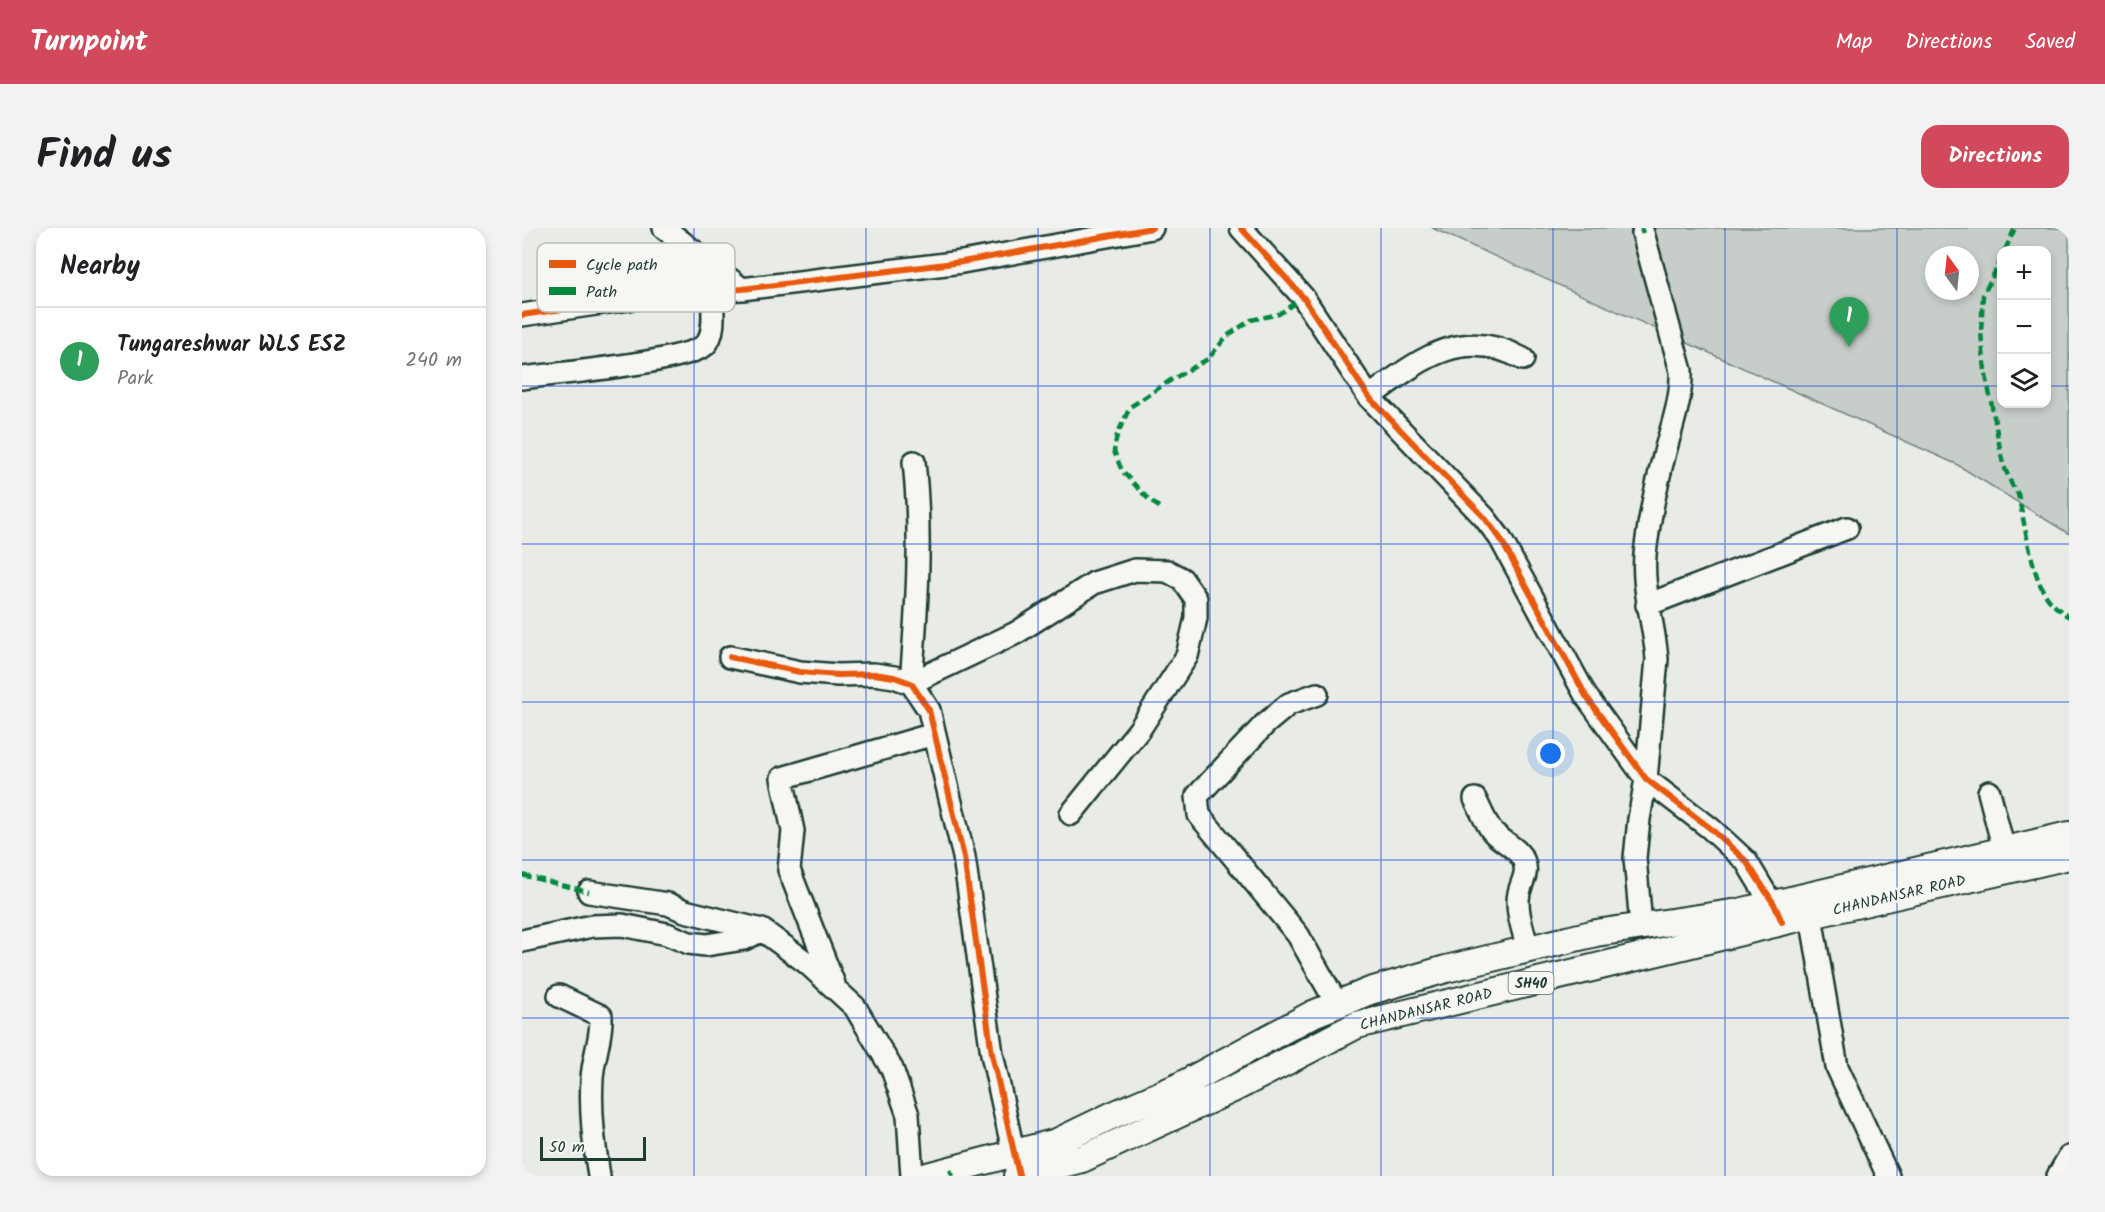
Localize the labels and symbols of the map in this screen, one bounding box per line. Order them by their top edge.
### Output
legend [537,243,735,312]
north arrow [1925,246,1979,300]
text: Cycle path [586,253,658,278]
text: Path [586,280,617,305]
pin: 1 [1830,298,1868,347]
your location [1536,739,1565,768]
street label: CHANDANSAR ROAD [1830,869,1968,923]
road number: SH40 [1508,972,1554,994]
street label: CHANDANSAR ROAD [1357,982,1495,1038]
scale bar [540,1134,646,1162]

